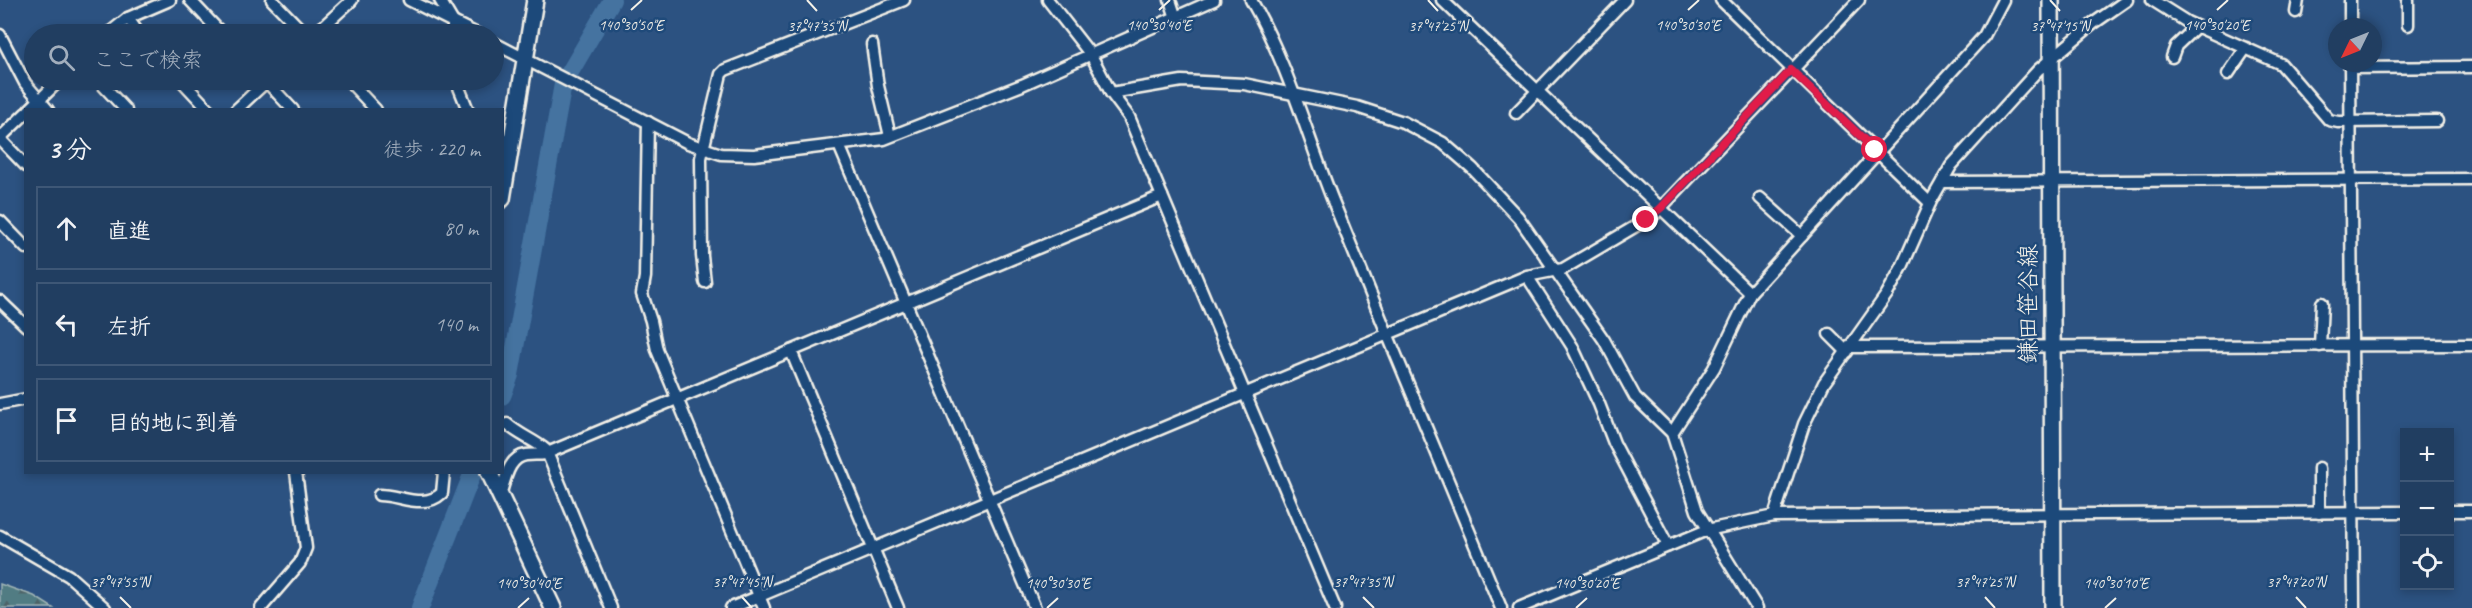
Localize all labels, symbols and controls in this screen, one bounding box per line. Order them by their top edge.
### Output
text: 140°30'50"E [599,16,665,35]
text: 140°30'40"E [1127,16,1193,35]
text: 140°30'30"E [1656,16,1722,35]
text: 140°30'20"E [2185,16,2251,35]
text: 37°47'35"N [787,17,850,36]
text: 37°47'25"N [1408,17,1471,36]
text: 37°47'15"N [2030,17,2093,36]
north arrow [2328,18,2382,72]
search box [24,24,504,90]
icon: search [45,41,78,74]
text: ここで検索 [93,46,203,74]
text: 3 分 [48,133,92,166]
route start [1861,136,1887,162]
text: 徒歩 · 220 m [384,137,480,162]
route end [1632,206,1658,232]
icon: ahead [50,212,83,245]
text: 80 m [444,216,478,241]
text: 直進 [107,217,151,245]
street label: 鎌田笹谷線 [2013,244,2043,364]
icon: left [50,308,83,341]
text: 140 m [435,312,478,337]
text: 左折 [107,313,151,341]
icon: arrive [50,404,83,437]
text: 目的地に到着 [107,409,239,437]
map controls [2400,428,2454,590]
button: + [2400,428,2454,482]
button: − [2400,482,2454,536]
button: locate [2400,536,2454,590]
text: 37°47'55"N [90,573,153,592]
text: 37°47'45"N [712,573,775,592]
text: 37°47'35"N [1333,573,1396,592]
text: 37°47'25"N [1955,573,2018,592]
text: 37°47'20"N [2266,573,2329,592]
text: 140°30'40"E [497,574,563,593]
text: 140°30'30"E [1026,574,1092,593]
text: 140°30'20"E [1555,574,1621,593]
text: 140°30'10"E [2084,574,2150,593]

